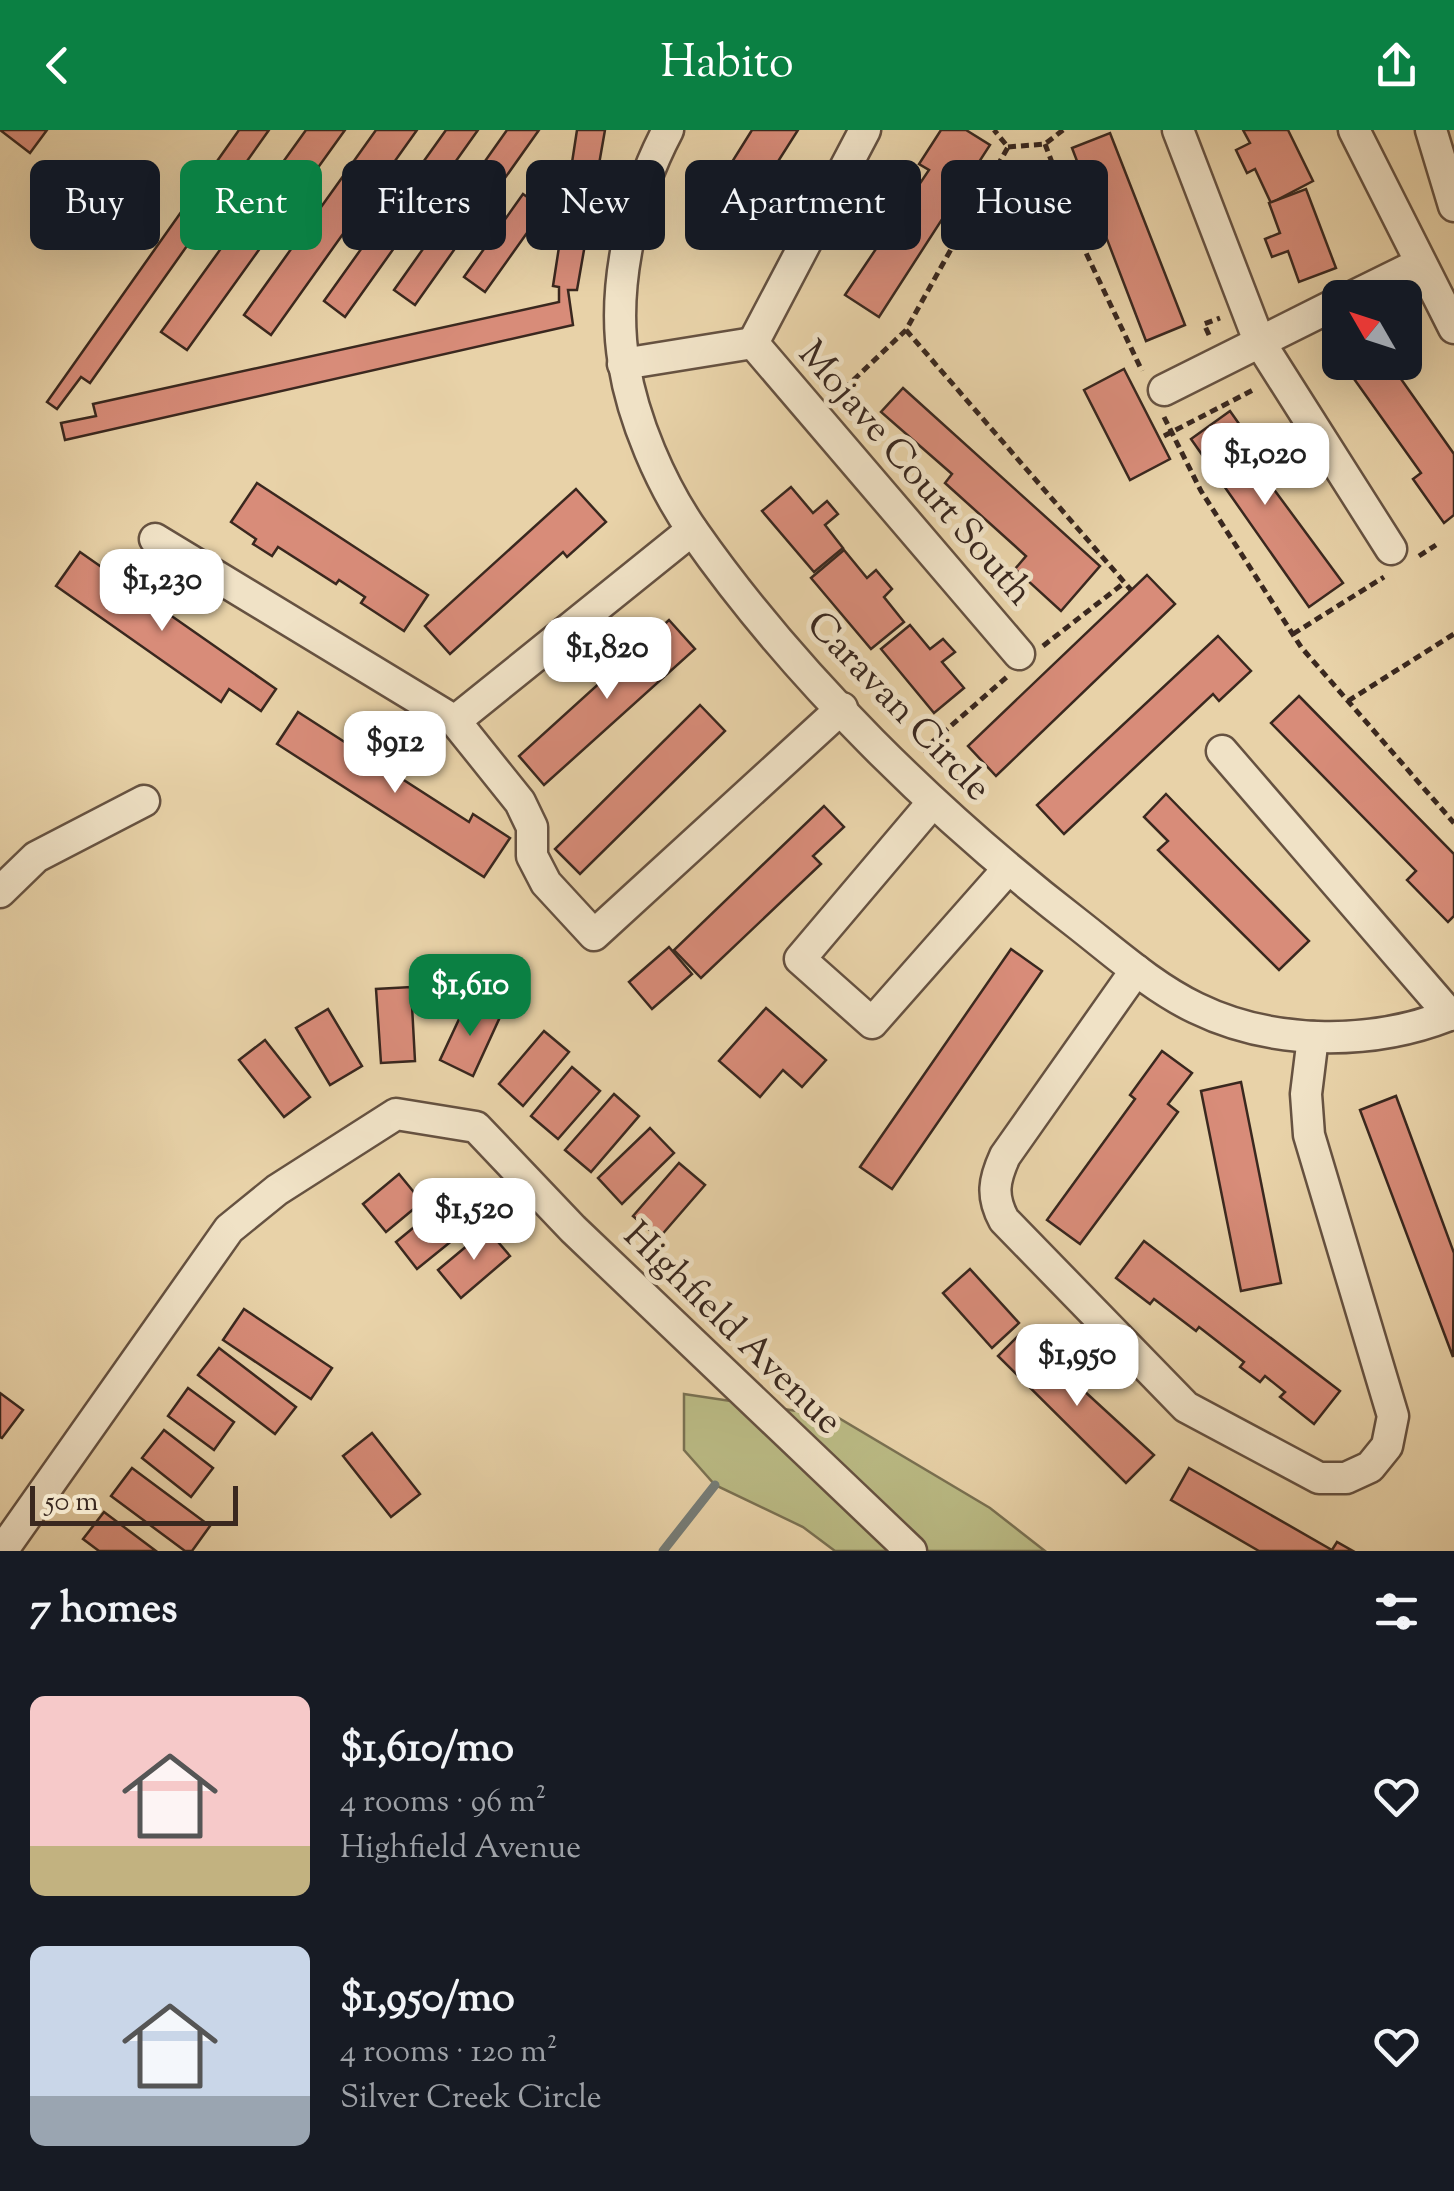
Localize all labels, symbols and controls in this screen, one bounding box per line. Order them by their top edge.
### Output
text: Habito [660,33,794,98]
icon: back [30,38,85,93]
icon: share [1369,38,1424,93]
chip: Buy [30,160,160,250]
chip: Rent [180,160,322,250]
chip: Filters [342,160,506,250]
chip: New [526,160,665,250]
chip: Apartment [685,160,921,250]
chip: House [941,160,1108,250]
north arrow [1322,280,1422,380]
map controls [1322,280,1422,380]
street label: Mojave Court South [784,330,1044,619]
pin: $1,020 [1184,423,1346,508]
text: $1,020 [1223,432,1307,478]
pin: $1,230 [81,549,243,634]
text: $1,230 [122,558,202,604]
street label: Caravan Circle [792,600,1002,815]
pin: $1,820 [526,617,688,702]
text: $1,820 [565,626,649,672]
pin: $912 [336,711,454,796]
text: $912 [366,720,424,766]
pin: $1,610 [389,954,551,1039]
text: $1,610 [431,963,509,1009]
pin: $1,520 [393,1178,555,1263]
text: $1,520 [434,1187,514,1233]
street label: Highfield Avenue [609,1211,853,1449]
pin: $1,950 [996,1324,1158,1409]
text: $1,950 [1037,1333,1117,1379]
scale bar [30,1481,238,1526]
text: 50 m [45,1483,99,1523]
text: 7 homes [30,1581,178,1641]
icon: filters [1369,1584,1424,1639]
text: $1,610/mo [340,1720,514,1780]
icon: home [110,1736,230,1856]
icon: heart [1369,1769,1424,1824]
text: 4 rooms · 96 m² [340,1780,546,1826]
text: Highfield Avenue [340,1826,581,1872]
text: $1,950/mo [340,1970,515,2030]
icon: home [110,1986,230,2106]
icon: heart [1369,2019,1424,2074]
text: 4 rooms · 120 m² [340,2030,558,2076]
text: Silver Creek Circle [340,2076,602,2122]

